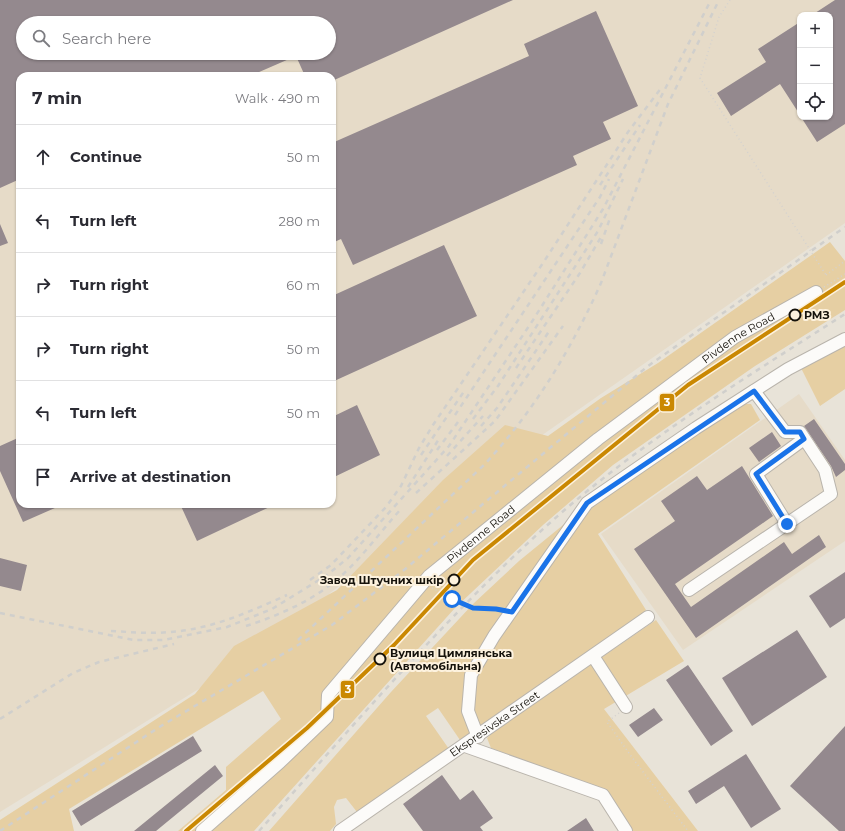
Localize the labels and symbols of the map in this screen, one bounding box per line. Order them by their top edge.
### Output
marker: РМЗ [788,308,802,322]
place label: РМЗ [804,308,830,322]
street label: Pivdenne Road [699,309,777,366]
line badge: 3 [659,393,675,412]
text: 3 [663,395,671,409]
street label: Pivdenne Road [444,502,518,566]
route end [778,515,796,533]
place label: Завод Штучних шкір [319,573,444,587]
marker: Завод Штучних шкір [447,573,461,587]
route start [443,590,461,608]
place label: Вулиця Цимлянська (Автомобільна) [390,646,512,673]
marker: Вулиця Цимлянська (Автомобільна) [373,652,387,666]
line badge: 3 [340,680,355,699]
text: 3 [344,682,352,696]
street label: Ekspresivska Street [447,687,542,760]

